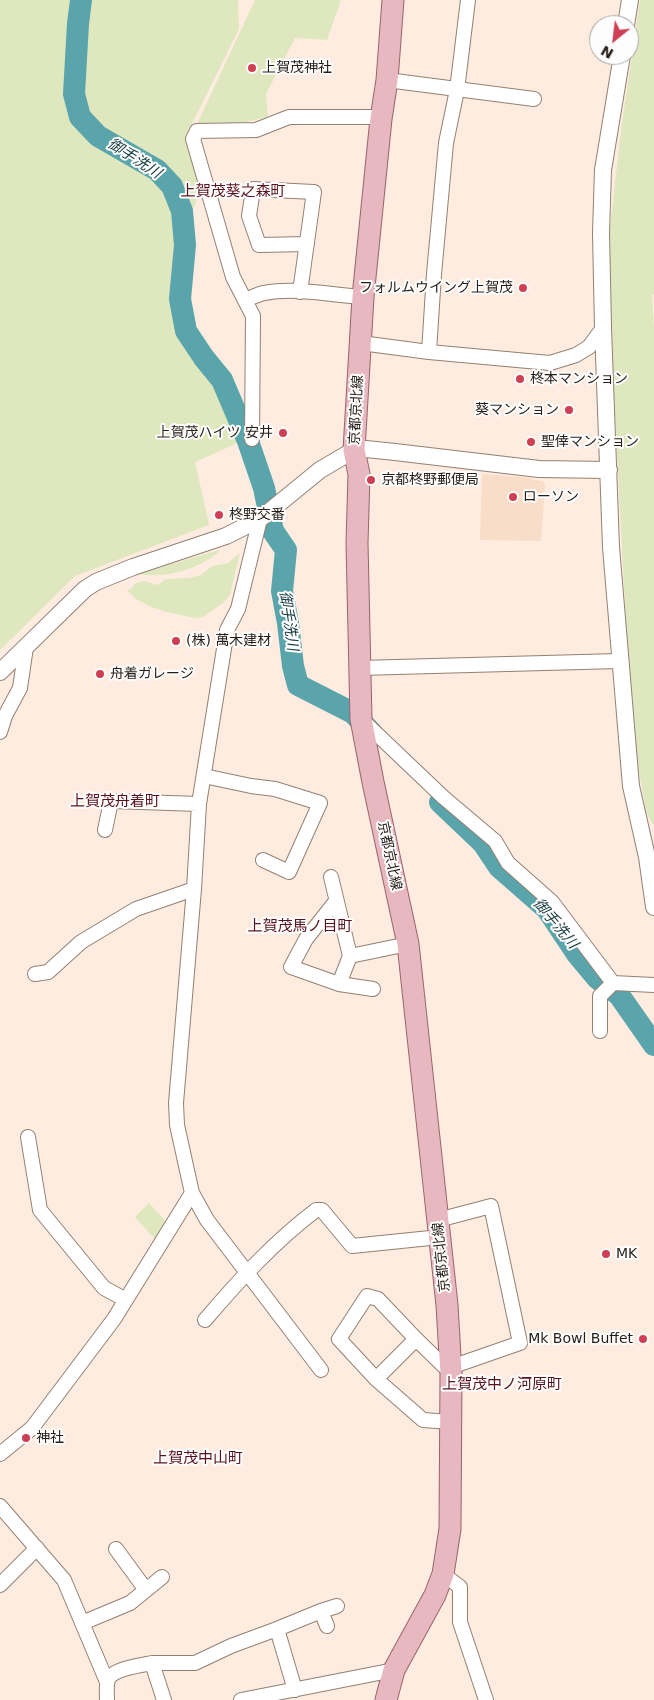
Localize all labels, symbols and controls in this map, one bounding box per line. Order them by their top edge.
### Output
north arrow [589,15,639,65]
text: N [598,42,616,62]
place label: 上賀茂神社 [262,60,332,76]
marker: 上賀茂神社 [246,62,258,74]
water label: 御手洗川 [104,135,164,183]
district label: 上賀茂葵之森町 [181,183,285,201]
place label: フォルムウイング上賀茂 [359,280,513,296]
marker: フォルムウイング上賀茂 [517,282,529,294]
place label: 柊本マンション [530,371,628,387]
marker: 柊本マンション [514,373,526,385]
street label: 京都京北線 [347,375,367,445]
place label: 葵マンション [475,402,559,418]
marker: 葵マンション [563,404,575,416]
place label: 上賀茂ハイツ 安井 [157,425,273,441]
marker: 上賀茂ハイツ 安井 [277,427,289,439]
place label: 聖倖マンション [541,434,639,450]
marker: 聖倖マンション [525,436,537,448]
place label: 京都柊野郵便局 [381,472,479,488]
marker: 京都柊野郵便局 [365,474,377,486]
place label: ローソン [523,489,579,505]
marker: ローソン [507,491,519,503]
place label: 柊野交番 [229,507,285,523]
marker: 柊野交番 [213,509,225,521]
water label: 御手洗川 [275,590,301,652]
place label: (株) 萬木建材 [186,633,271,649]
marker: (株) 萬木建材 [170,635,182,647]
place label: 舟着ガレージ [110,666,194,682]
marker: 舟着ガレージ [94,668,106,680]
district label: 上賀茂舟着町 [70,793,160,811]
street label: 京都京北線 [374,820,404,892]
water label: 御手洗川 [529,895,581,953]
district label: 上賀茂馬ノ目町 [248,918,352,936]
street label: 京都京北線 [430,1221,454,1293]
place label: MK [616,1246,637,1262]
marker: MK [600,1248,612,1260]
place label: Mk Bowl Buffet [528,1331,633,1347]
marker: Mk Bowl Buffet [637,1333,649,1345]
district label: 上賀茂中ノ河原町 [442,1376,562,1394]
place label: 神社 [36,1430,64,1446]
marker: 神社 [20,1432,32,1444]
district label: 上賀茂中山町 [153,1450,243,1468]

